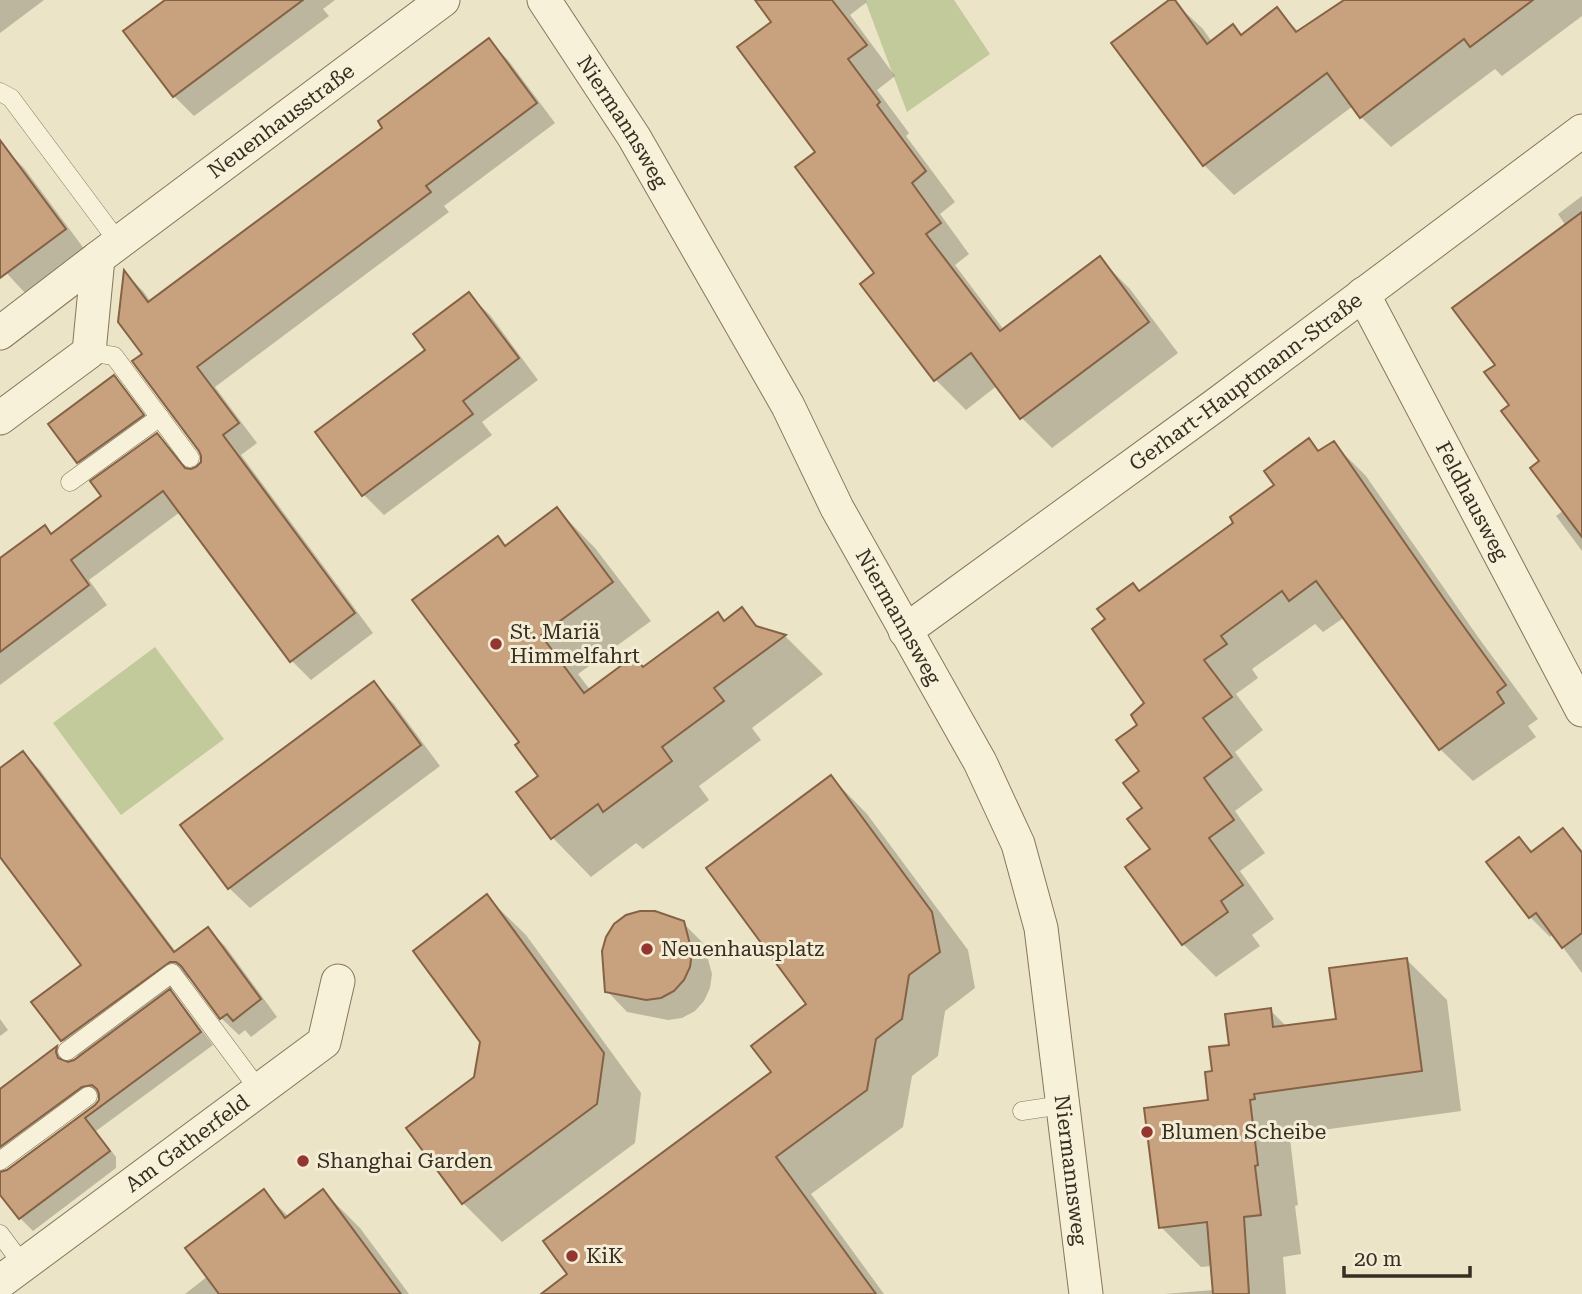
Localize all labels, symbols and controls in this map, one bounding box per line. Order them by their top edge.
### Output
street label: Niermannsweg [572,51,673,192]
street label: Neuenhausstraße [203,59,359,183]
street label: Gerhart-Hauptmann-Straße [1125,288,1367,476]
street label: Feldhausweg [1431,437,1513,565]
street label: Niermannsweg [851,545,946,689]
place label: St. Mariä Himmelfahrt [510,620,640,668]
marker: St. Mariä Himmelfahrt [488,636,504,652]
place label: Neuenhausplatz [661,937,824,961]
marker: Neuenhausplatz [639,941,655,957]
street label: Am Gatherfeld [121,1089,254,1197]
street label: Niermannsweg [1050,1094,1092,1247]
place label: Blumen Scheibe [1161,1120,1326,1144]
marker: Blumen Scheibe [1139,1124,1155,1140]
place label: Shanghai Garden [317,1149,493,1173]
marker: Shanghai Garden [295,1153,311,1169]
scale bar [1344,1234,1470,1278]
place label: KiK [586,1244,623,1268]
text: 20 m [1354,1247,1402,1271]
marker: KiK [564,1248,580,1264]

